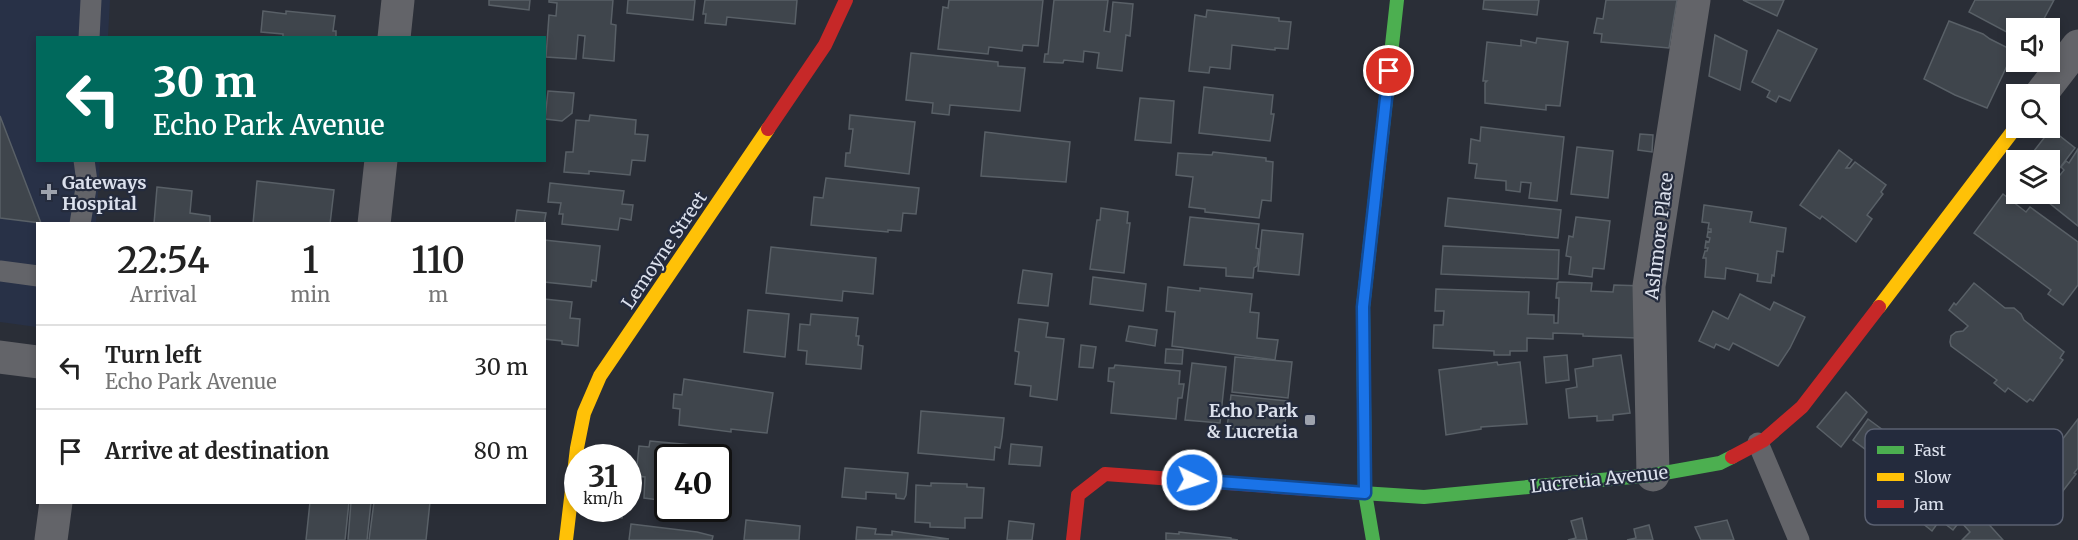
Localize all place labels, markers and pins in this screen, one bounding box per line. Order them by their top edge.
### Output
pin [1363,45,1414,96]
place label: Gateways Hospital [62,171,147,215]
marker: Gateways Hospital [40,183,58,201]
place label: Echo Park & Lucretia [1207,399,1298,443]
marker: Echo Park & Lucretia [1303,413,1317,427]

